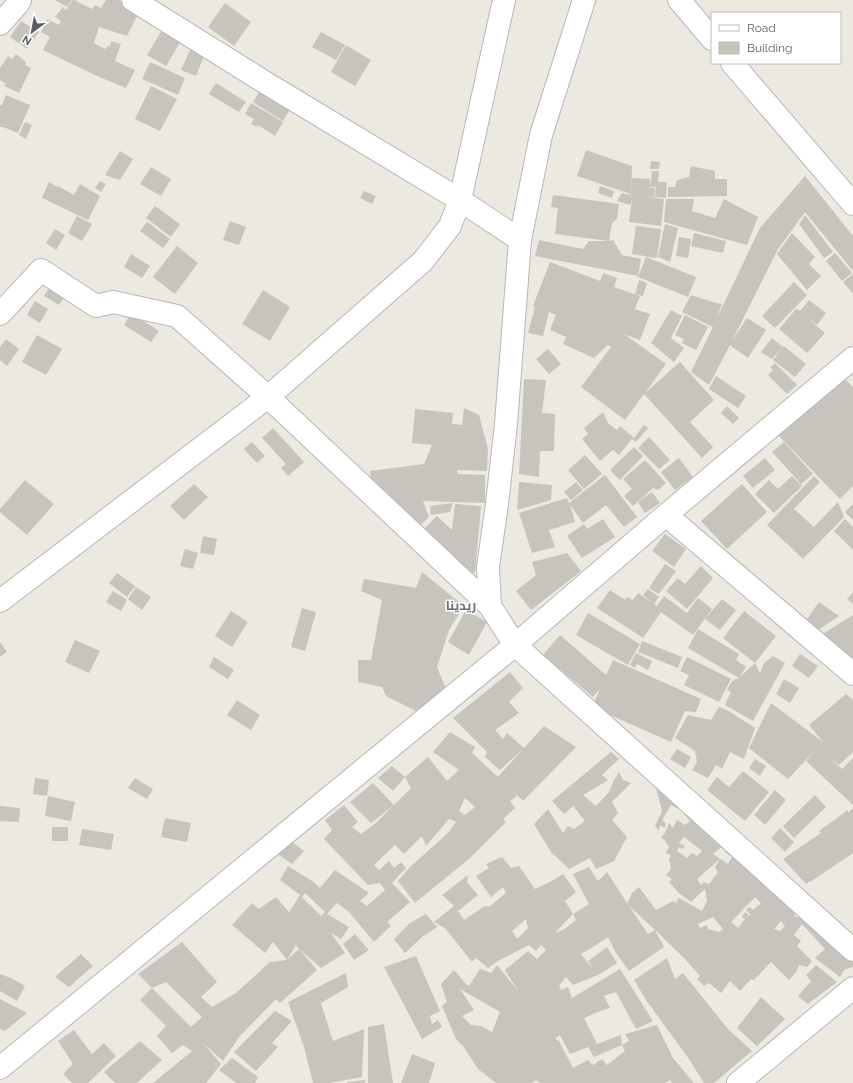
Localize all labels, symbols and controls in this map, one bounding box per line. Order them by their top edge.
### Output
north arrow [12,12,52,52]
legend [711,12,841,64]
text: Road [747,21,776,35]
text: N [20,32,34,48]
text: Building [747,41,793,55]
district label: ريدينا [446,598,476,613]

